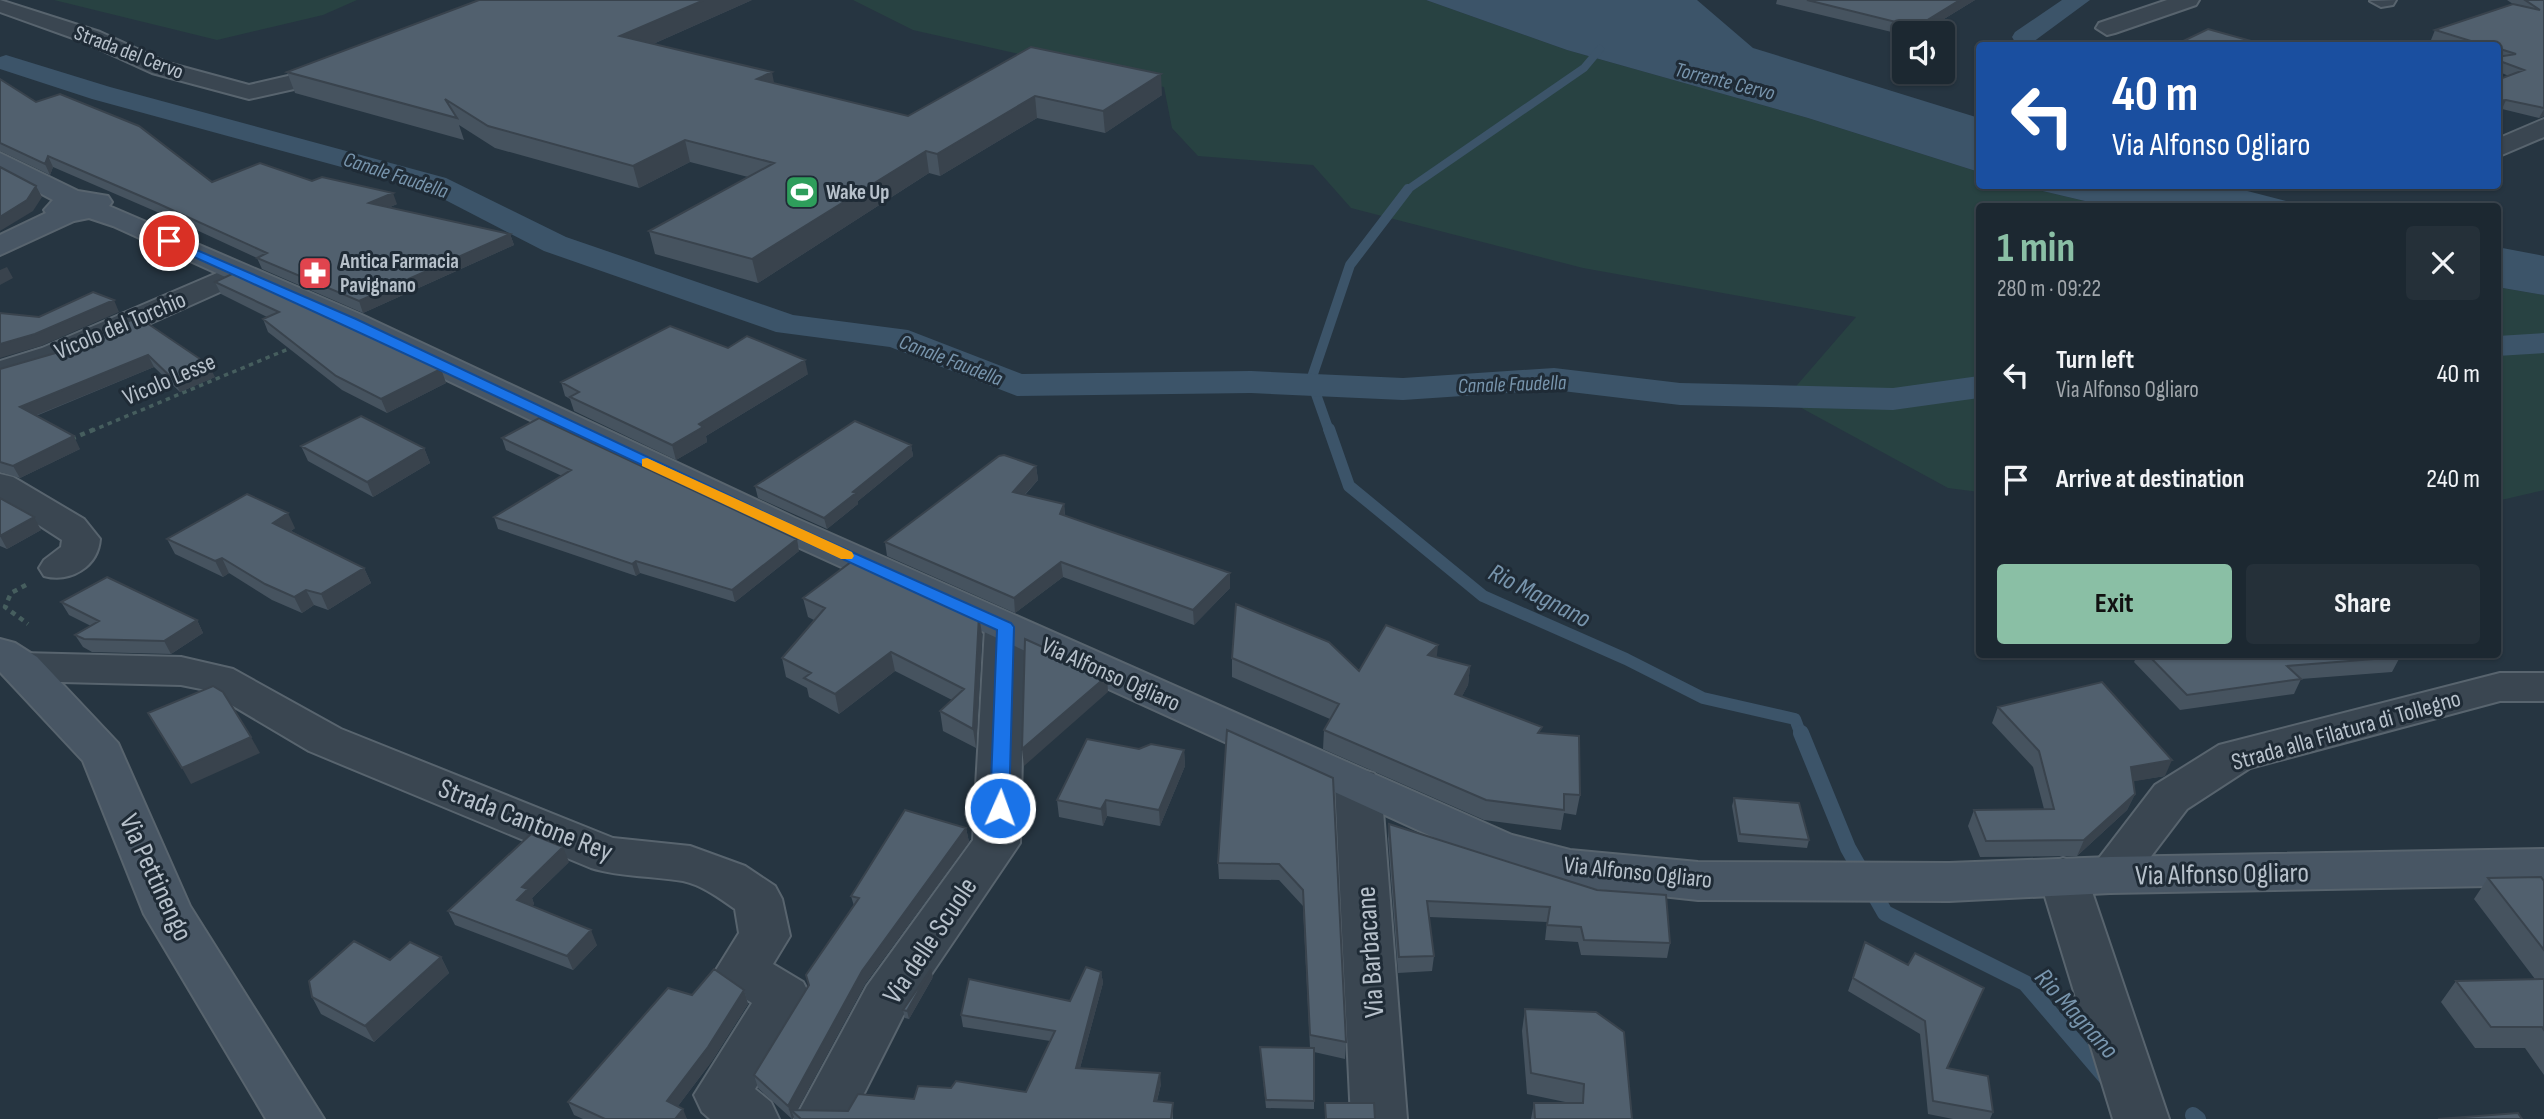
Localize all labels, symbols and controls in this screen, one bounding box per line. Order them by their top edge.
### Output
street label: Strada del Cervo [71,20,187,85]
map controls [1892,21,1955,84]
button: sound [1892,21,1955,84]
water label: Torrente Cervo [1672,57,1778,106]
text: 40 m [2112,66,2198,125]
icon: left [1997,70,2088,161]
text: Via Alfonso Ogliaro [2112,126,2311,165]
water label: Canale Faudella [340,147,452,204]
sports icon: Wake Up [783,173,821,211]
place label: Wake Up [826,180,889,205]
pin [139,211,199,271]
icon: arrive [150,222,188,260]
text: 1 min [1997,223,2075,274]
button: close [2406,226,2480,300]
place label: Antica Farmacia Pavignano [339,249,459,298]
pharmacy icon: Antica Farmacia Pavignano [296,254,334,292]
text: 280 m · 09:22 [1997,275,2101,303]
street label: Vicolo del Torchio [50,285,190,366]
water label: Canale Faudella [896,329,1006,392]
text: Turn left [2056,345,2134,376]
street label: Vicolo Lesse [118,347,220,412]
icon: left [1997,356,2035,394]
text: 40 m [2437,359,2480,390]
water label: Canale Faudella [1457,370,1567,399]
text: Via Alfonso Ogliaro [2056,376,2199,404]
icon: arrive [1997,461,2035,499]
text: Arrive at destination [2056,464,2244,495]
text: 240 m [2426,464,2480,495]
water label: Rio Magnano [1483,557,1596,635]
button: Exit [1997,564,2232,644]
button: Share [2246,564,2480,644]
street label: Via Alfonso Ogliaro [1037,631,1185,718]
street label: Strada alla Filatura di Tollegno [2228,684,2464,777]
position arrow [963,771,1037,845]
street label: Strada Cantone Rey [434,772,617,869]
street label: Via Pettinengo [112,809,199,946]
street label: Via Alfonso Ogliaro [1562,850,1714,895]
street label: Via Alfonso Ogliaro [2135,856,2309,893]
street label: Via delle Scuole [876,871,984,1010]
street label: Via Barbacane [1349,885,1392,1019]
water label: Rio Magnano [2027,963,2125,1066]

